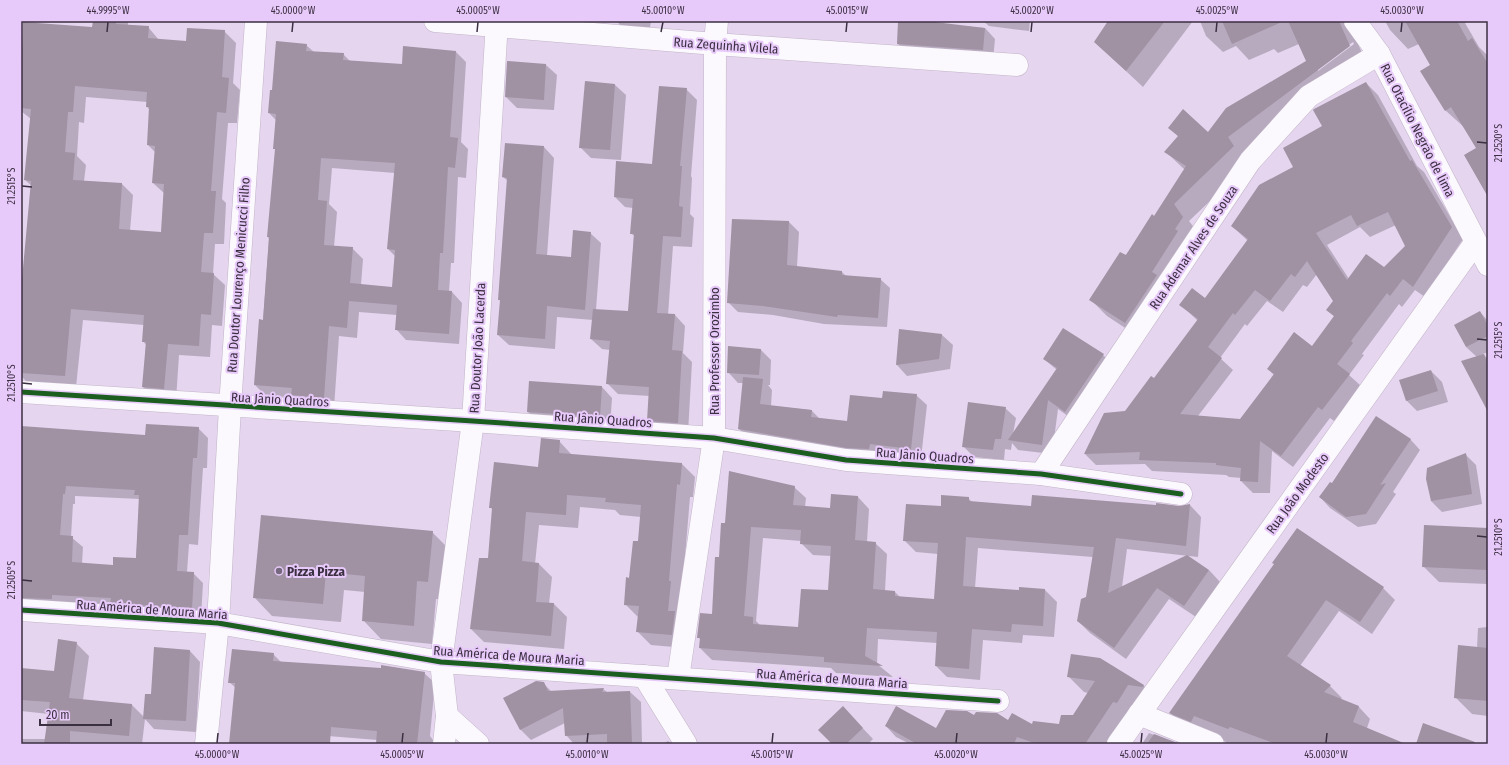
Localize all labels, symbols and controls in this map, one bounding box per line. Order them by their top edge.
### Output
text: 44.9995°W [87,5,130,17]
text: 45.0000°W [271,5,316,17]
text: 45.0005°W [456,5,500,17]
text: 45.0010°W [642,5,685,17]
text: 45.0015°W [826,5,869,17]
text: 45.0020°W [1010,5,1054,17]
text: 45.0025°W [1196,5,1239,17]
text: 45.0030°W [1380,5,1424,17]
street label: Rua Zequinha Vilela [673,34,779,57]
street label: Rua Otacílio Negrão de lima [1377,61,1458,200]
text: 21.2520°S [1493,124,1505,162]
text: 21.2515°S [6,168,18,204]
street label: Rua Doutor Lourenço Menicucci Filho [224,177,253,373]
street label: Rua Ademar Alves de Souza [1146,182,1241,312]
street label: Rua Doutor João Lacerda [467,282,488,414]
street label: Rua Professor Orozimbo [707,287,722,415]
text: 21.2515°S [1493,322,1505,358]
text: 21.2510°S [6,364,18,402]
street label: Rua Jânio Quadros [231,389,330,410]
street label: Rua Jânio Quadros [553,409,653,430]
street label: Rua Jânio Quadros [875,445,975,466]
street label: Rua João Modesto [1263,450,1332,536]
text: 21.2510°S [1493,518,1505,556]
text: 21.2505°S [6,561,18,599]
place label: Pizza Pizza [287,564,346,579]
marker: Pizza Pizza [274,566,284,576]
street label: Rua América de Moura Maria [76,597,228,622]
street label: Rua América de Moura Maria [433,643,585,668]
street label: Rua América de Moura Maria [756,666,908,691]
scale bar [40,701,111,727]
text: 20 m [46,708,70,722]
text: 45.0000°W [195,749,240,761]
text: 45.0005°W [380,749,424,761]
text: 45.0010°W [566,749,609,761]
text: 45.0015°W [751,749,794,761]
text: 45.0020°W [934,749,978,761]
text: 45.0025°W [1120,749,1163,761]
text: 45.0030°W [1304,749,1348,761]

